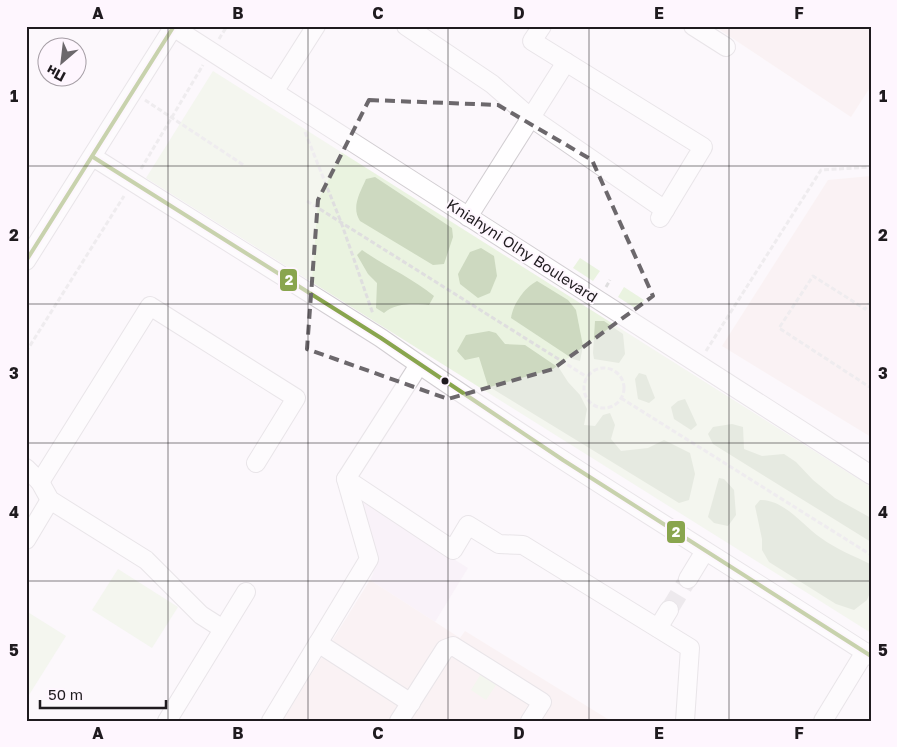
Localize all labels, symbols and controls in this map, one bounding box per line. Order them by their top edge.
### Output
text: A [92,3,104,23]
text: B [232,3,244,23]
text: C [372,3,384,23]
text: D [513,3,525,23]
text: E [654,3,664,23]
text: F [794,3,804,23]
north arrow [38,38,88,88]
text: Пн [43,62,68,86]
text: 1 [10,86,18,106]
text: 1 [879,86,887,106]
street label: Kniahyni Olhy Boulevard [444,195,601,306]
text: 2 [9,225,19,245]
text: 2 [878,225,888,245]
line badge: 2 [279,268,298,292]
text: 2 [285,271,294,288]
text: 3 [9,363,19,383]
text: 3 [878,363,888,383]
unlabelled marker [440,376,450,386]
text: 4 [9,502,19,522]
text: 4 [878,502,888,522]
line badge: 2 [666,520,686,544]
text: 2 [672,523,681,540]
text: 5 [9,640,19,660]
text: 5 [878,640,888,660]
scale bar [40,677,166,709]
text: 50 m [48,685,83,703]
text: A [92,723,104,743]
text: B [232,723,244,743]
text: C [372,723,384,743]
text: D [513,723,525,743]
text: E [654,723,664,743]
text: F [794,723,804,743]

